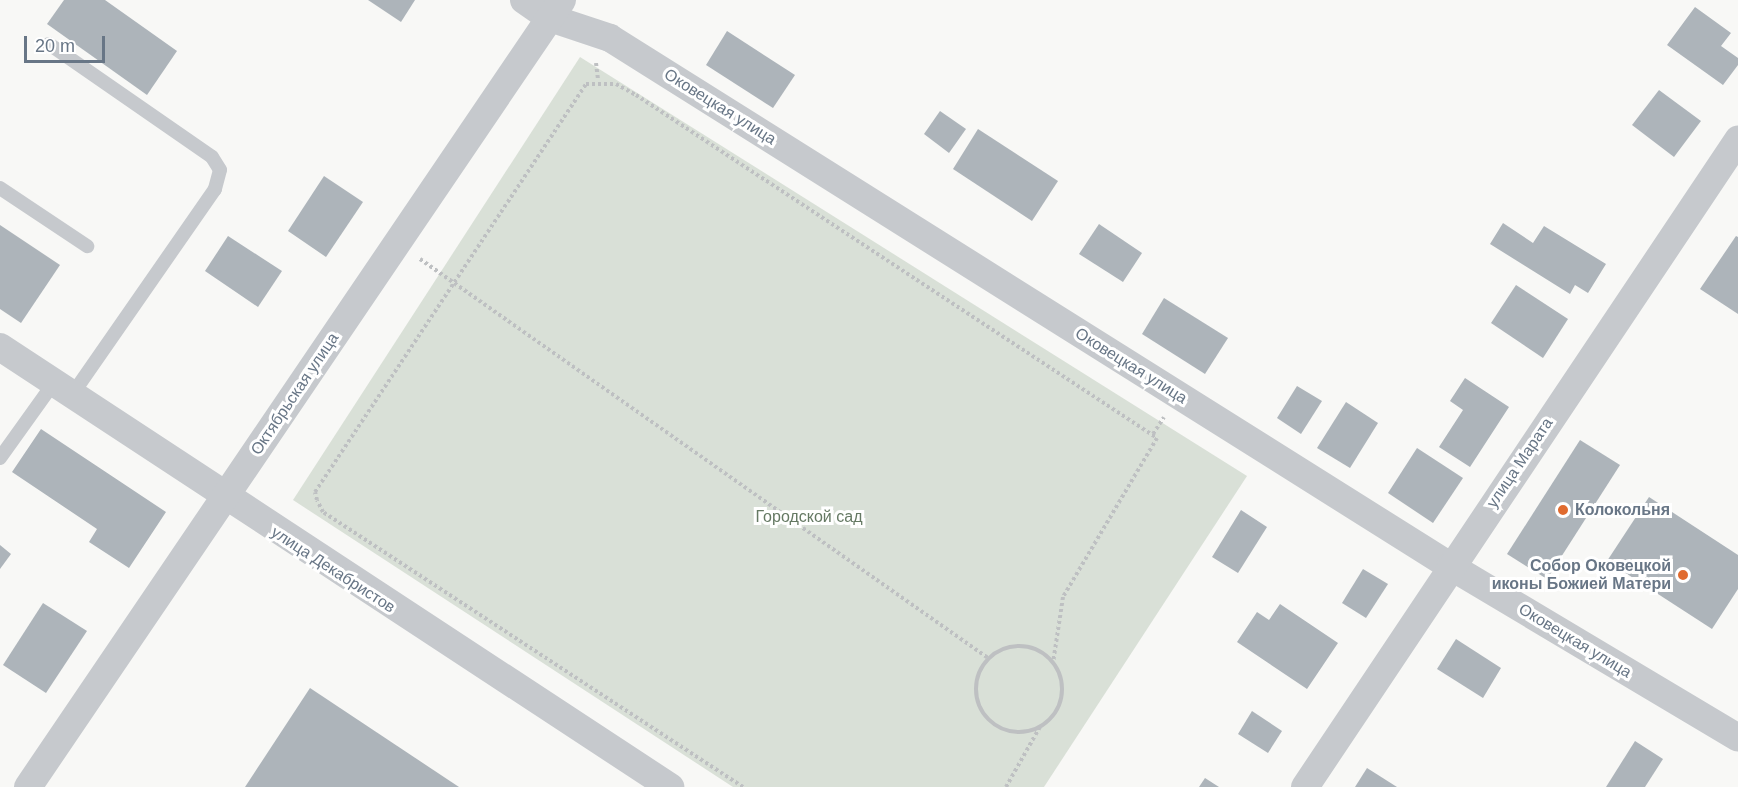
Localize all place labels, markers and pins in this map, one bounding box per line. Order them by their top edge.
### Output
place label: Колокольня [1575,500,1670,520]
marker: Колокольня [1556,503,1570,517]
place label: Собор Оковецкой иконы Божией Матери [1492,556,1671,594]
marker: Собор Оковецкой иконы Божией Матери [1676,568,1690,582]

